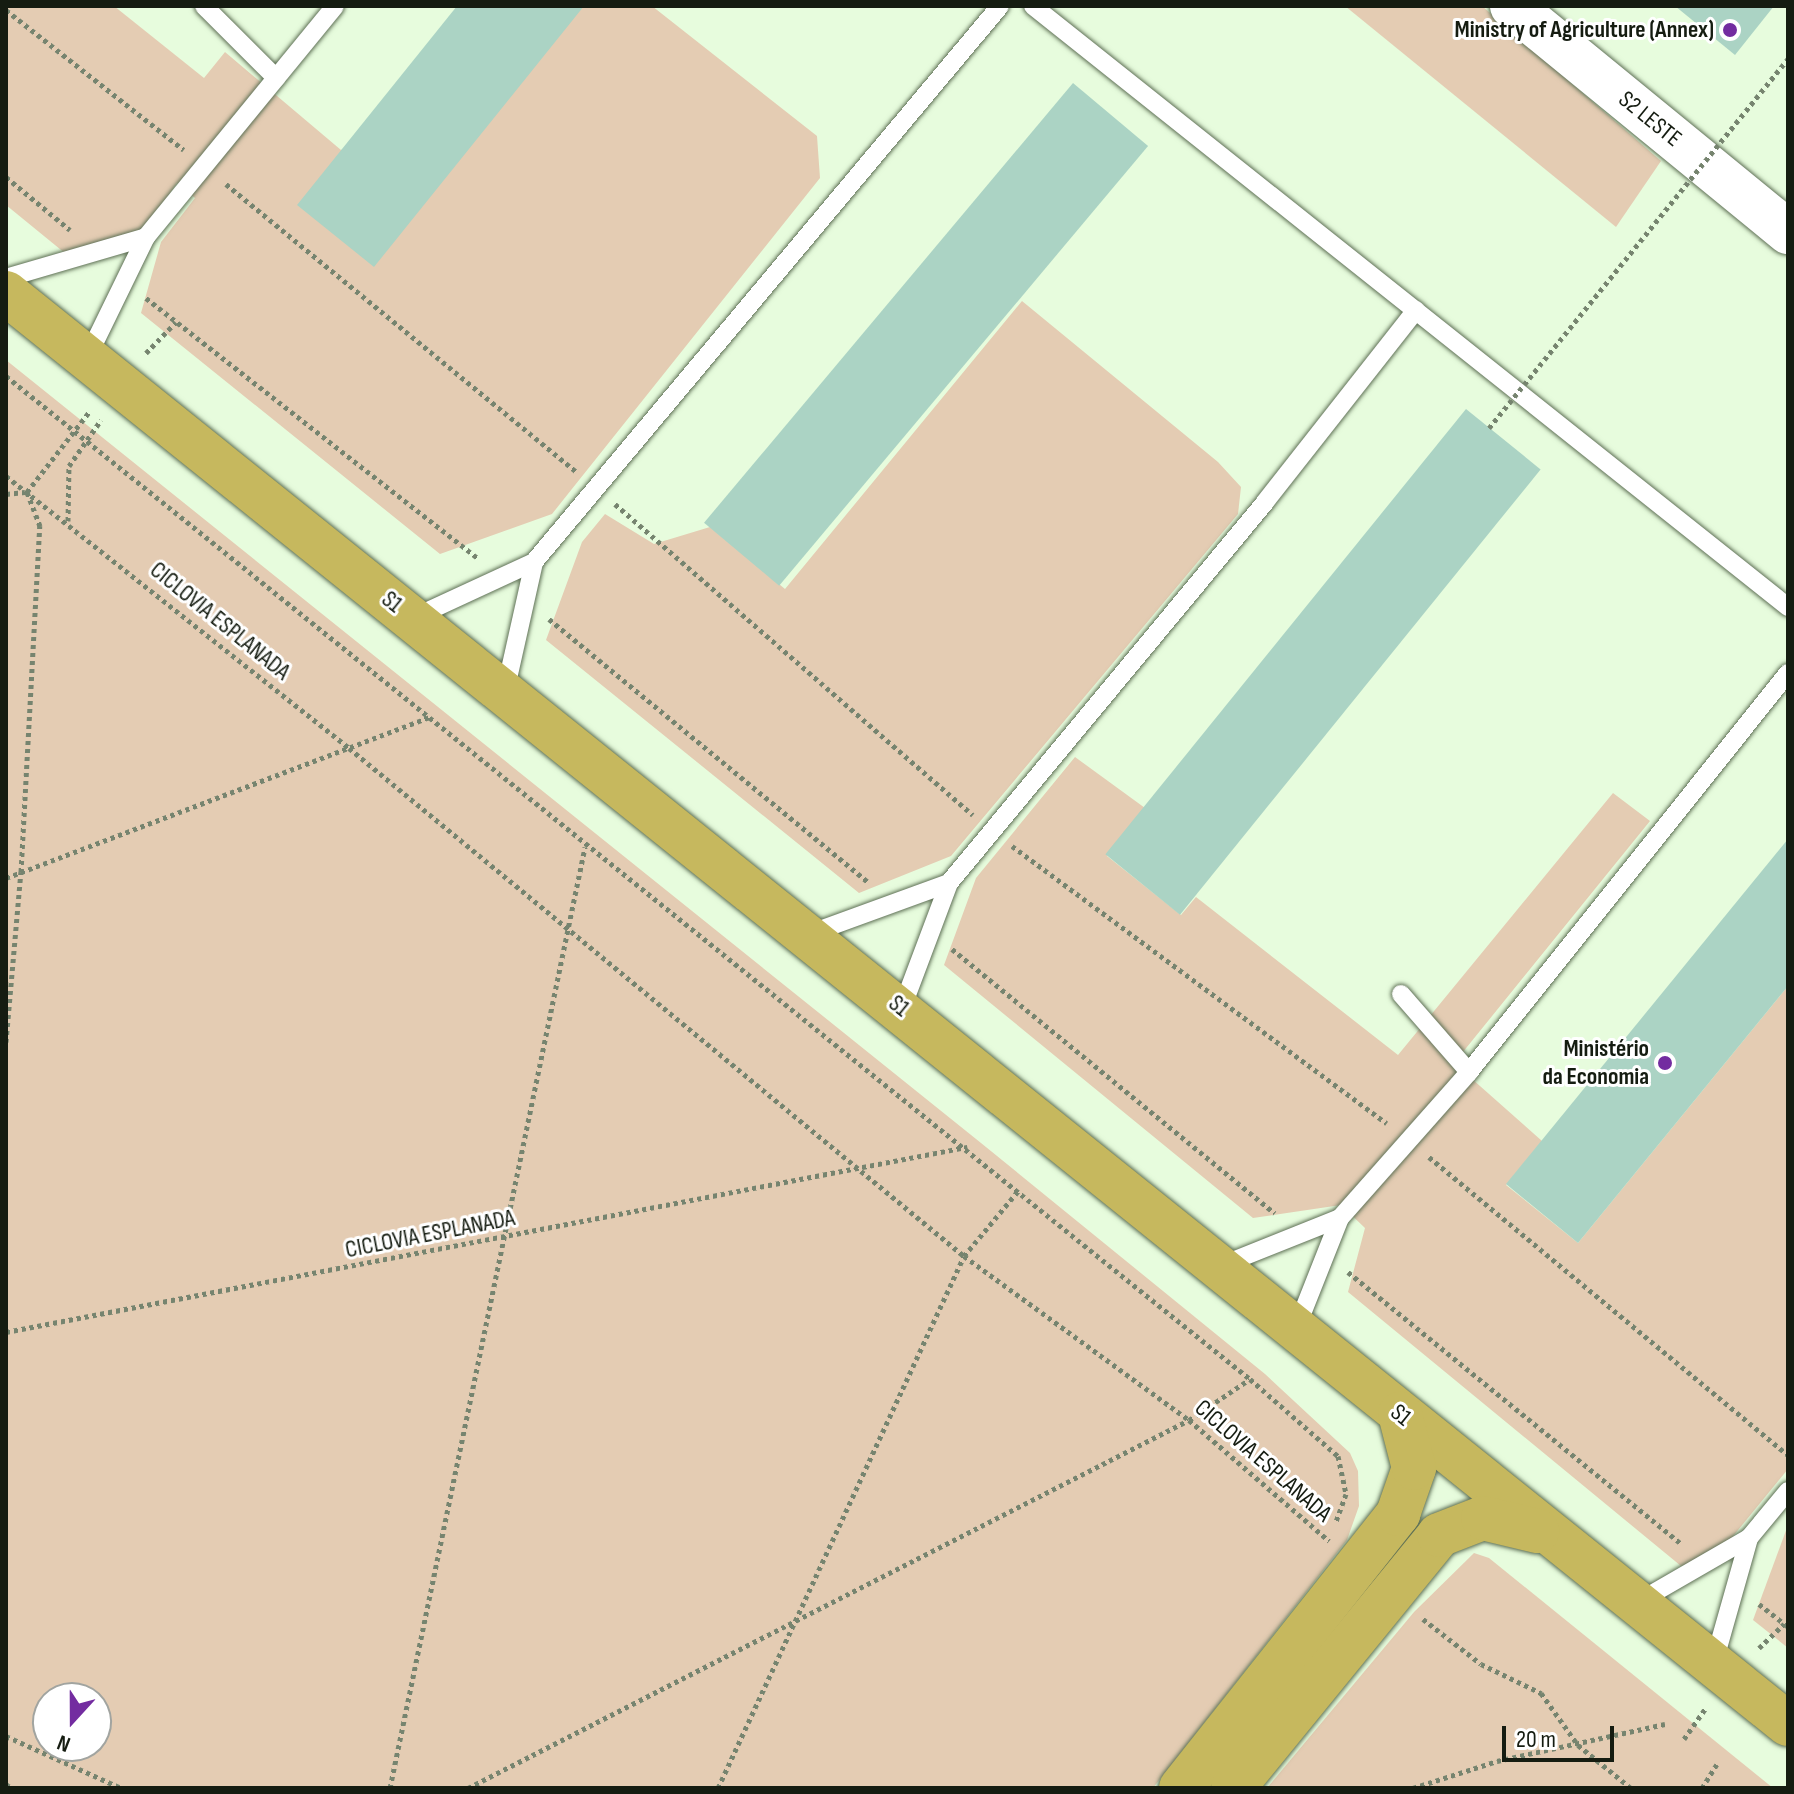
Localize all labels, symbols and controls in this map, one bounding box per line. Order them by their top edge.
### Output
place label: Ministry of Agriculture (Annex) [1455,16,1714,44]
marker: Ministry of Agriculture (Annex) [1721,21,1739,39]
street label: S2 LESTE [1613,85,1687,153]
street label: CICLOVIA ESPLANADA [144,556,296,686]
street label: S1 [376,585,408,619]
street label: S1 [883,989,915,1023]
place label: Ministério da Economia [1542,1035,1649,1091]
marker: Ministério da Economia [1656,1054,1674,1072]
street label: CICLOVIA ESPLANADA [343,1203,517,1265]
street label: CICLOVIA ESPLANADA [1189,1394,1337,1528]
street label: S1 [1385,1398,1417,1432]
north arrow [32,1682,112,1762]
scale bar [1506,1710,1618,1760]
text: 20 m [1516,1725,1556,1754]
text: N [54,1728,74,1758]

